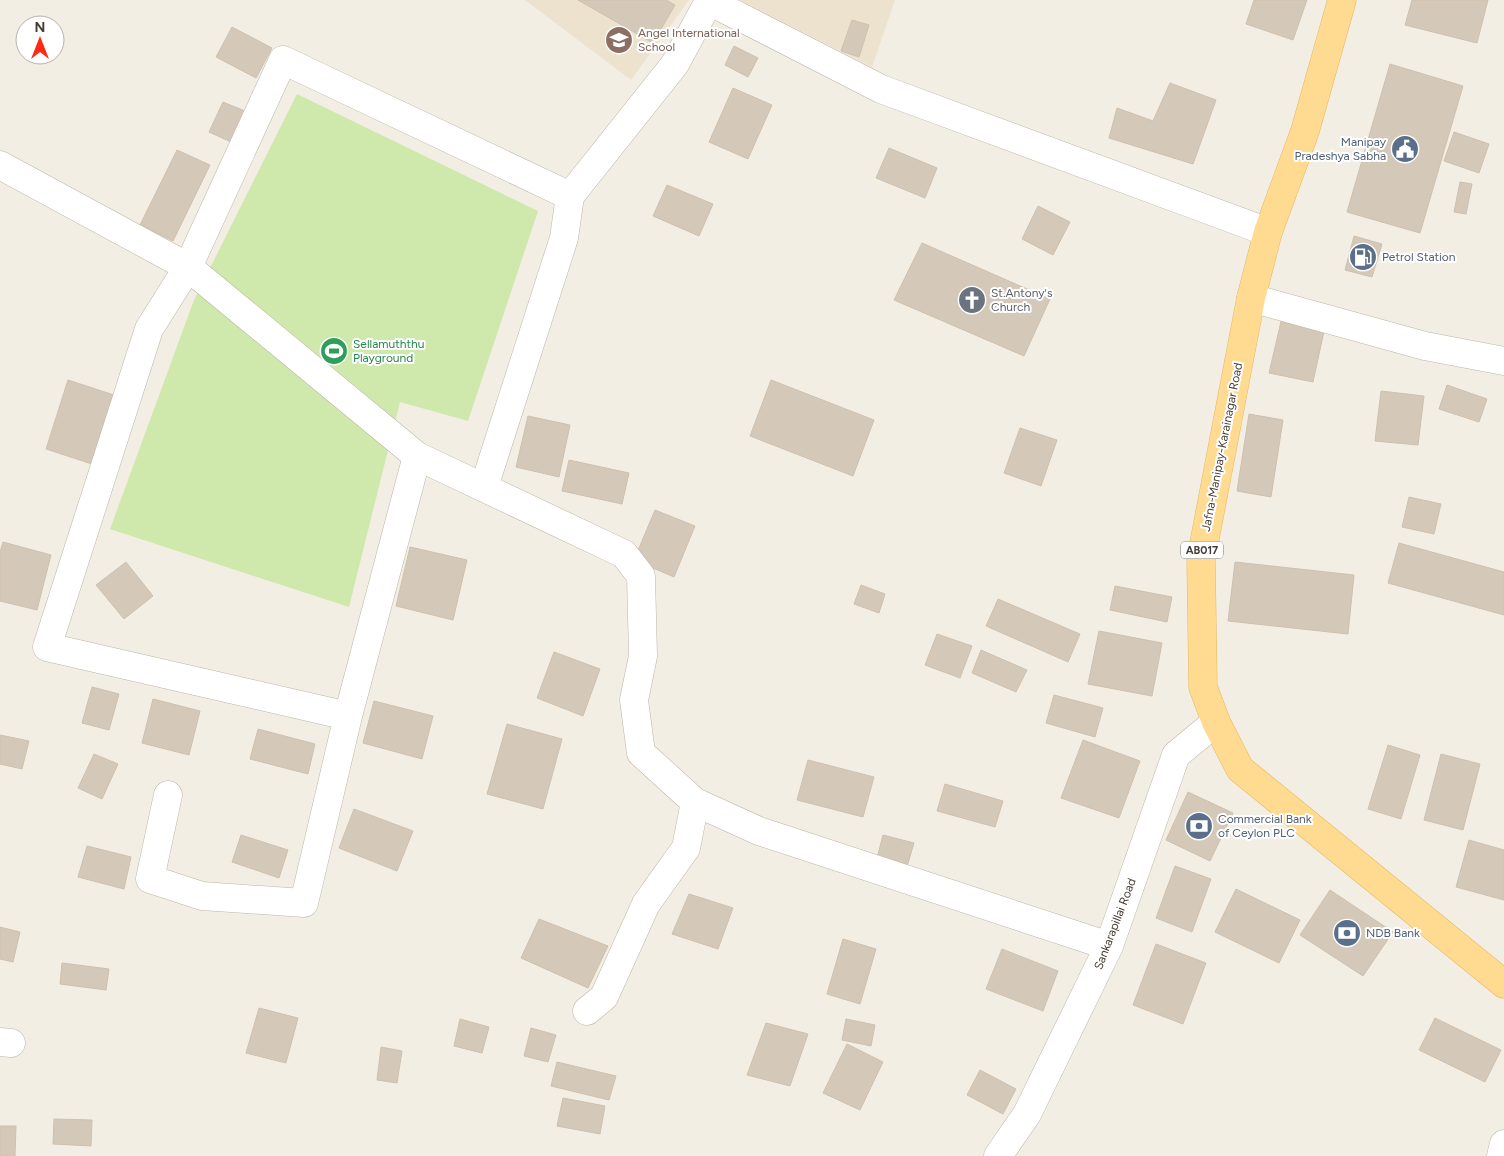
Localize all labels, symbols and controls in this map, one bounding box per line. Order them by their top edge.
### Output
north arrow [15,15,65,65]
text: N [35,19,45,36]
school or university icon: Angel International School [604,25,634,55]
place label: Angel International School [638,26,740,54]
public building icon: Manipay Pradeshya Sabha [1390,134,1420,164]
place label: Manipay Pradeshya Sabha [1295,135,1387,163]
fuel station icon: Petrol Station [1348,242,1378,272]
place label: Petrol Station [1382,250,1456,264]
church icon: St.Antony's Church [957,285,987,315]
place label: St.Antony's Church [991,286,1053,314]
sports icon: Sellamuththu Playground [319,336,349,366]
place label: Sellamuththu Playground [353,337,424,365]
street label: Jafna-Manipay-Karainagar Road [1199,361,1245,533]
road number: AB017 [1181,542,1223,558]
bank icon: Commercial Bank of Ceylon PLC [1184,811,1214,841]
place label: Commercial Bank of Ceylon PLC [1218,812,1312,840]
street label: Sankarapillai Road [1091,876,1139,972]
bank icon: NDB Bank [1332,918,1362,948]
place label: NDB Bank [1366,926,1420,940]

